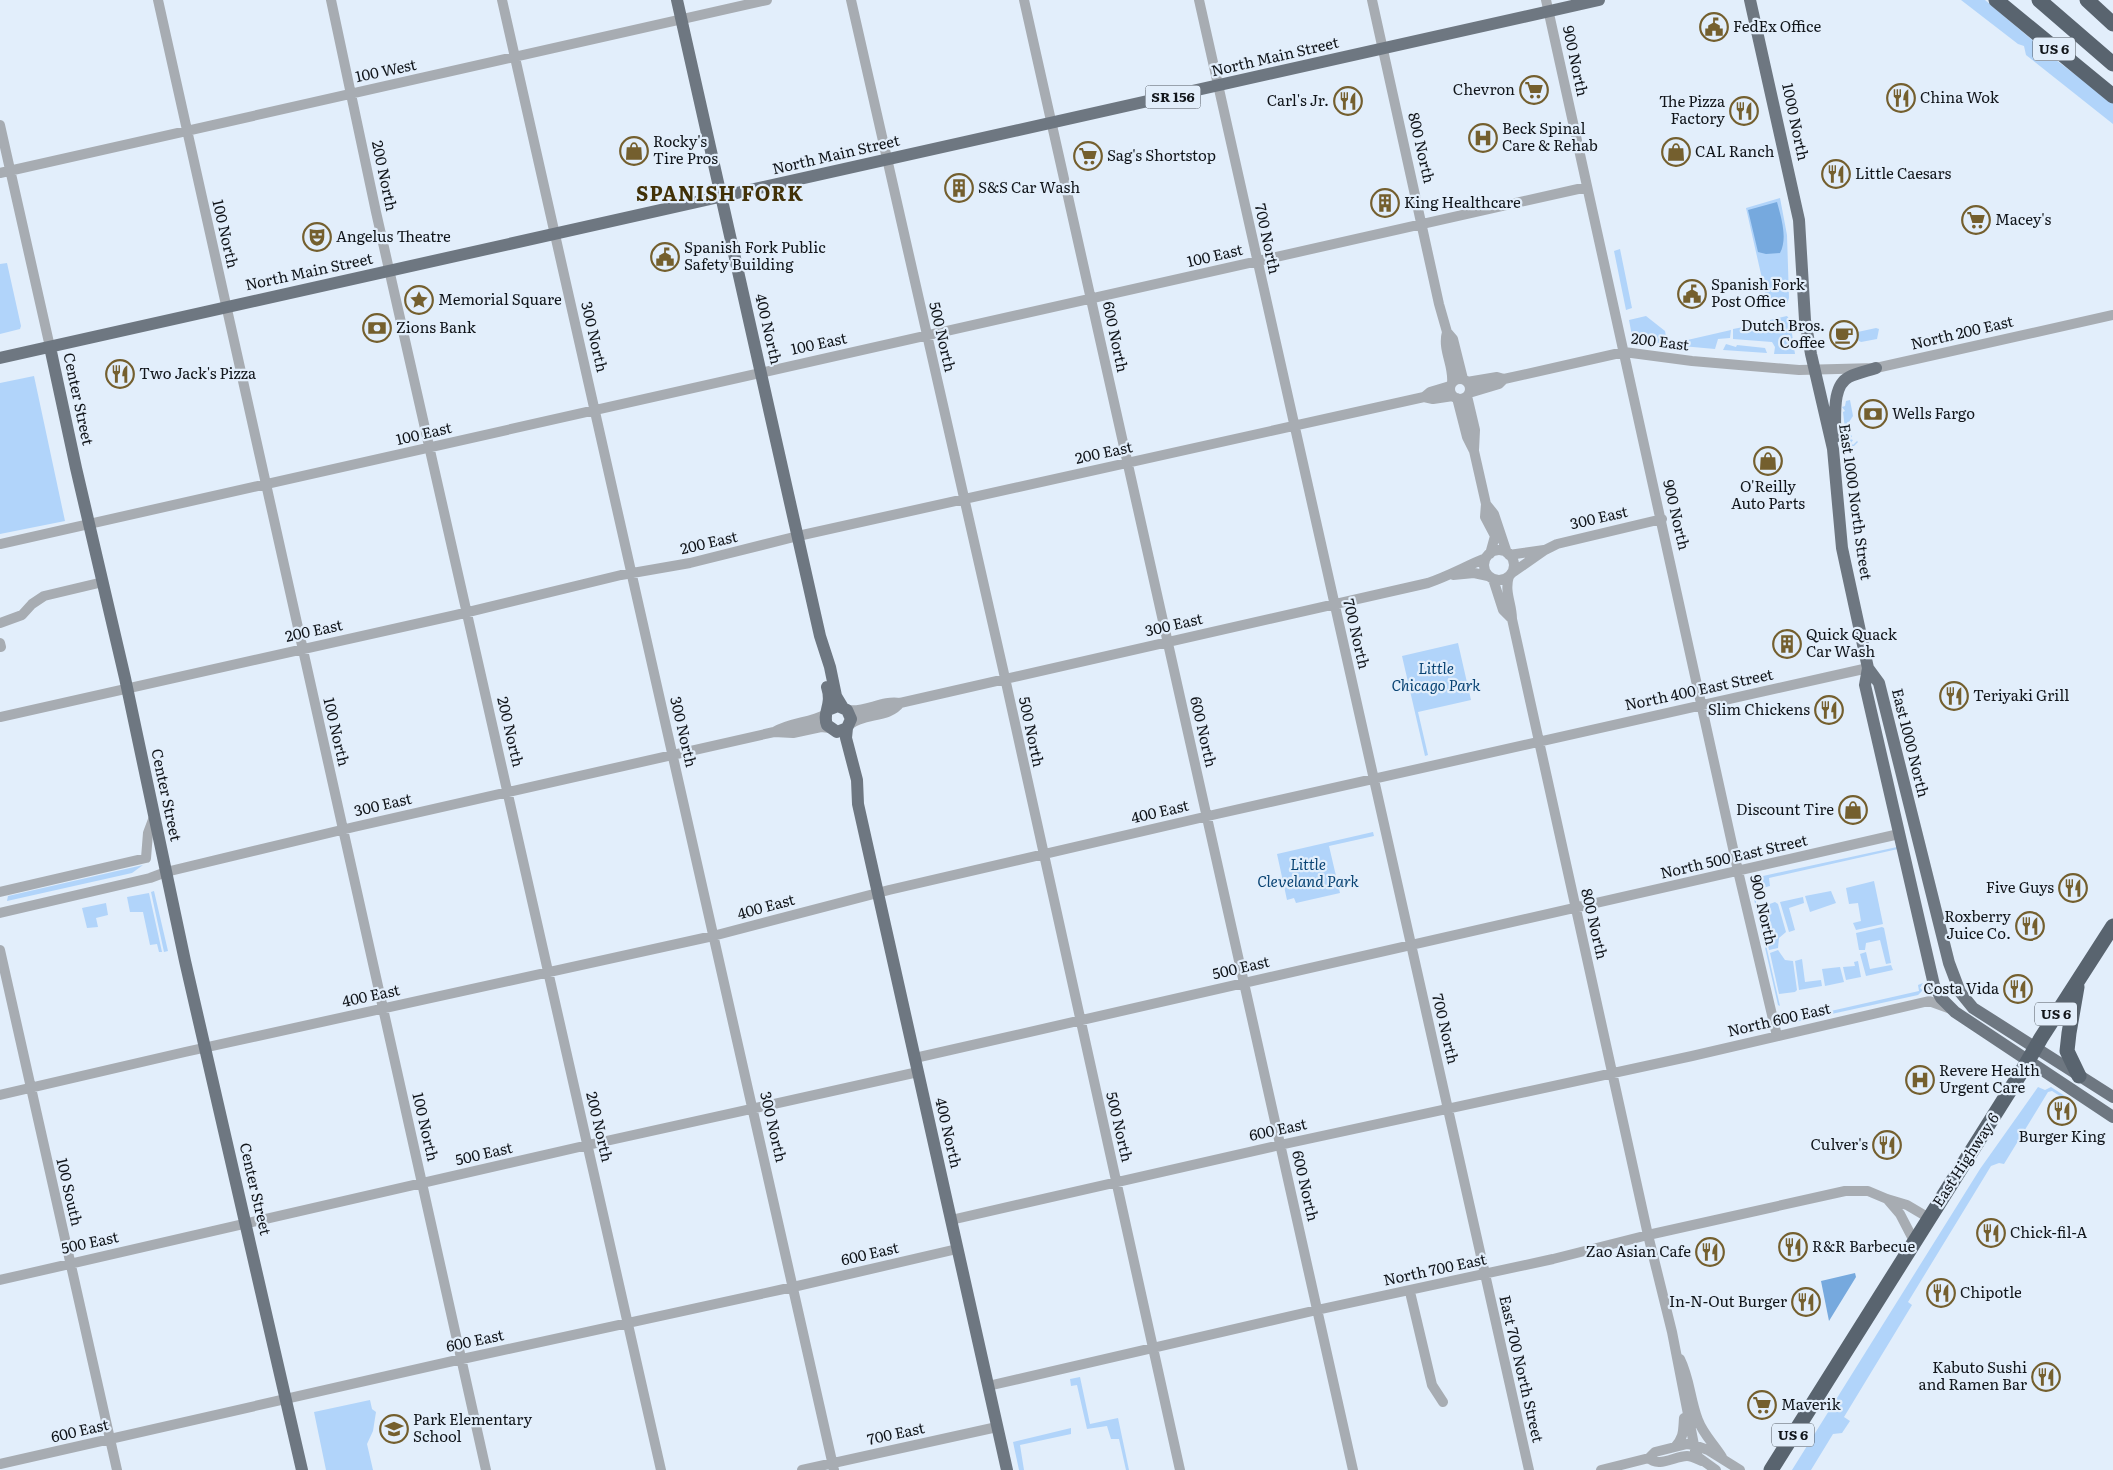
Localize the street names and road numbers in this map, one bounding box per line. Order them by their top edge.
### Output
street label: 900 North [1558,23,1595,98]
street label: North Main Street [1209,30,1341,81]
road number: US 6 [2033,38,2075,61]
street label: 100 West [353,52,418,87]
street label: 1000 North [1777,81,1816,163]
road number: SR 156 [1146,85,1200,108]
street label: 800 North [1403,110,1442,185]
street label: North Main Street [770,128,902,179]
street label: 200 North [367,138,404,213]
street label: 100 North [207,197,246,270]
street label: 700 North [1250,201,1287,276]
street label: 100 East [1184,237,1245,272]
street label: North Main Street [243,246,375,295]
street label: 400 North [750,291,789,366]
street label: 300 North [576,299,615,374]
street label: 500 North [924,299,963,374]
street label: 600 North [1098,299,1135,374]
street label: North 200 East [1908,309,2015,355]
street label: 100 East [789,325,849,360]
street label: 200 East [1630,326,1690,355]
street label: Center Street [58,350,101,447]
street label: 100 East [393,415,454,450]
street label: East 1000 North Street [1834,422,1879,581]
street label: 200 East [1073,434,1135,469]
street label: 900 North [1658,477,1697,552]
street label: 300 East [1567,499,1630,534]
street label: 200 East [678,524,740,559]
street label: 700 North [1338,596,1377,671]
street label: 300 East [1142,606,1205,641]
street label: 200 East [283,612,345,647]
street label: North 400 East Street [1622,662,1775,715]
street label: East 1000 North [1887,686,1936,800]
street label: 200 North [492,694,531,769]
street label: 300 North [665,694,704,769]
street label: 500 North [1014,694,1051,769]
street label: 600 North [1185,694,1224,769]
street label: 100 North [318,695,357,768]
street label: Center Street [146,746,189,843]
street label: 300 East [351,786,414,821]
street label: 400 East [1128,793,1191,828]
street label: North 500 East Street [1658,827,1810,884]
street label: 900 North [1745,872,1784,947]
street label: 800 North [1576,886,1615,961]
street label: 400 East [734,887,797,924]
street label: 500 East [1210,949,1272,984]
street label: 400 East [340,977,402,1012]
street label: 700 North [1427,991,1466,1066]
street label: North 600 East [1725,996,1832,1042]
road number: US 6 [2035,1002,2077,1026]
street label: 200 North [581,1089,620,1164]
street label: 300 North [755,1089,794,1164]
street label: 500 North [1101,1089,1140,1164]
street label: 100 North [407,1090,446,1163]
street label: 400 North [930,1095,969,1170]
street label: East Highway 6 [1926,1108,2004,1211]
street label: 600 East [1247,1111,1309,1146]
street label: 500 East [453,1135,515,1170]
street label: Center Street [235,1140,278,1237]
street label: 600 North [1287,1148,1326,1223]
street label: 100 South [51,1155,89,1228]
street label: 500 East [59,1224,121,1259]
street label: 600 East [839,1235,901,1270]
street label: North 700 East [1381,1246,1488,1291]
street label: East 700 North Street [1494,1293,1551,1445]
street label: 600 East [444,1322,506,1357]
street label: 600 East [49,1412,111,1447]
street label: 700 East [865,1415,927,1450]
road number: US 6 [1772,1424,1814,1446]

